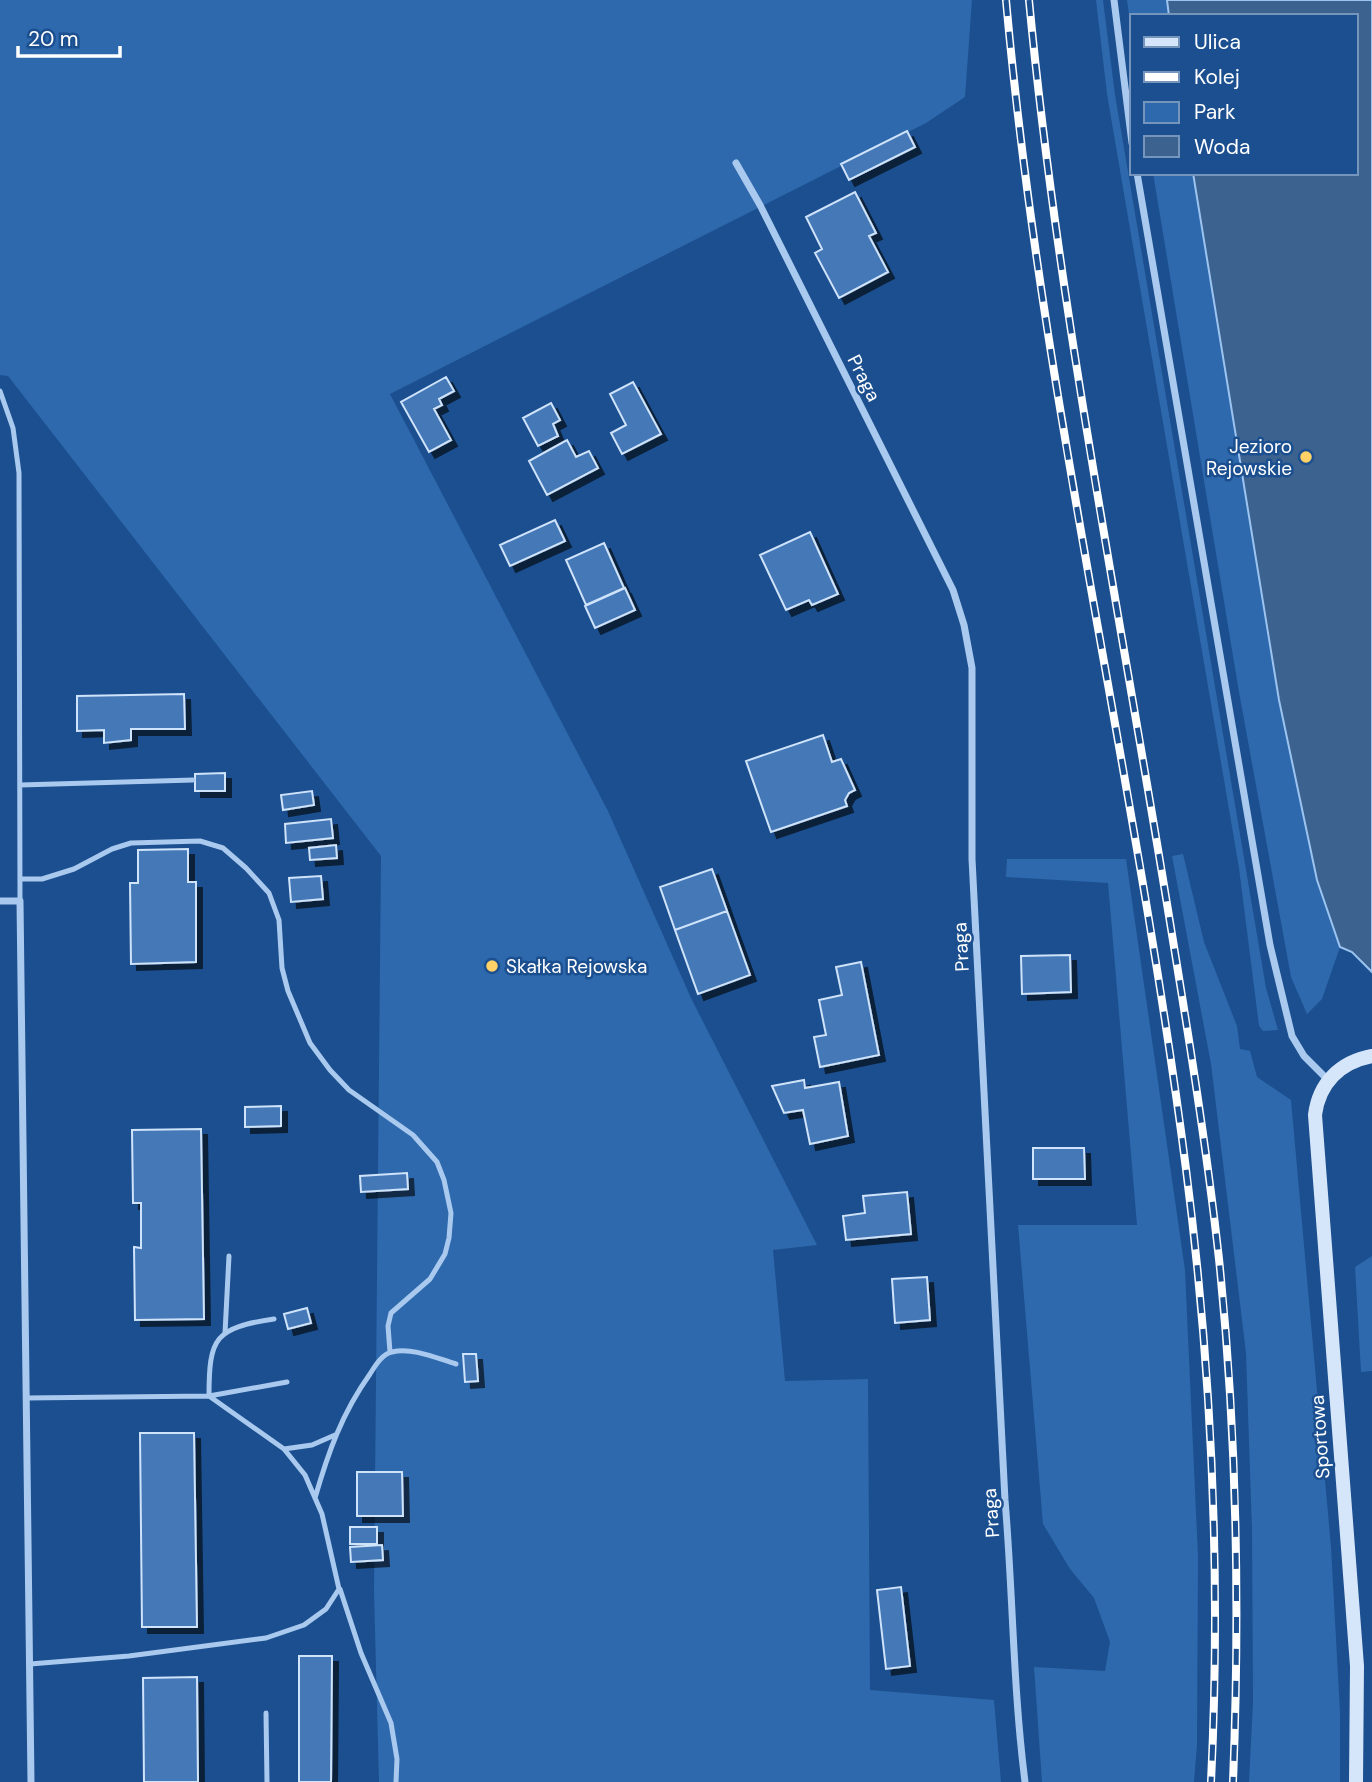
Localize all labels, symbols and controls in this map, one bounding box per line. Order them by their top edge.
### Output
scale bar [18,14,119,58]
legend [1130,14,1358,175]
text: 20 m [28,25,79,53]
text: Ulica [1194,28,1241,56]
text: Kolej [1194,63,1240,91]
text: Park [1194,98,1236,126]
text: Woda [1194,133,1250,161]
street label: Praga [842,350,886,406]
place label: Jezioro Rejowskie [1206,434,1292,481]
marker: Jezioro Rejowskie [1298,449,1314,465]
street label: Praga [947,922,975,972]
place label: Skałka Rejowska [506,954,647,979]
marker: Skałka Rejowska [484,958,500,974]
street label: Sportowa [1305,1394,1335,1480]
street label: Praga [977,1488,1005,1538]

